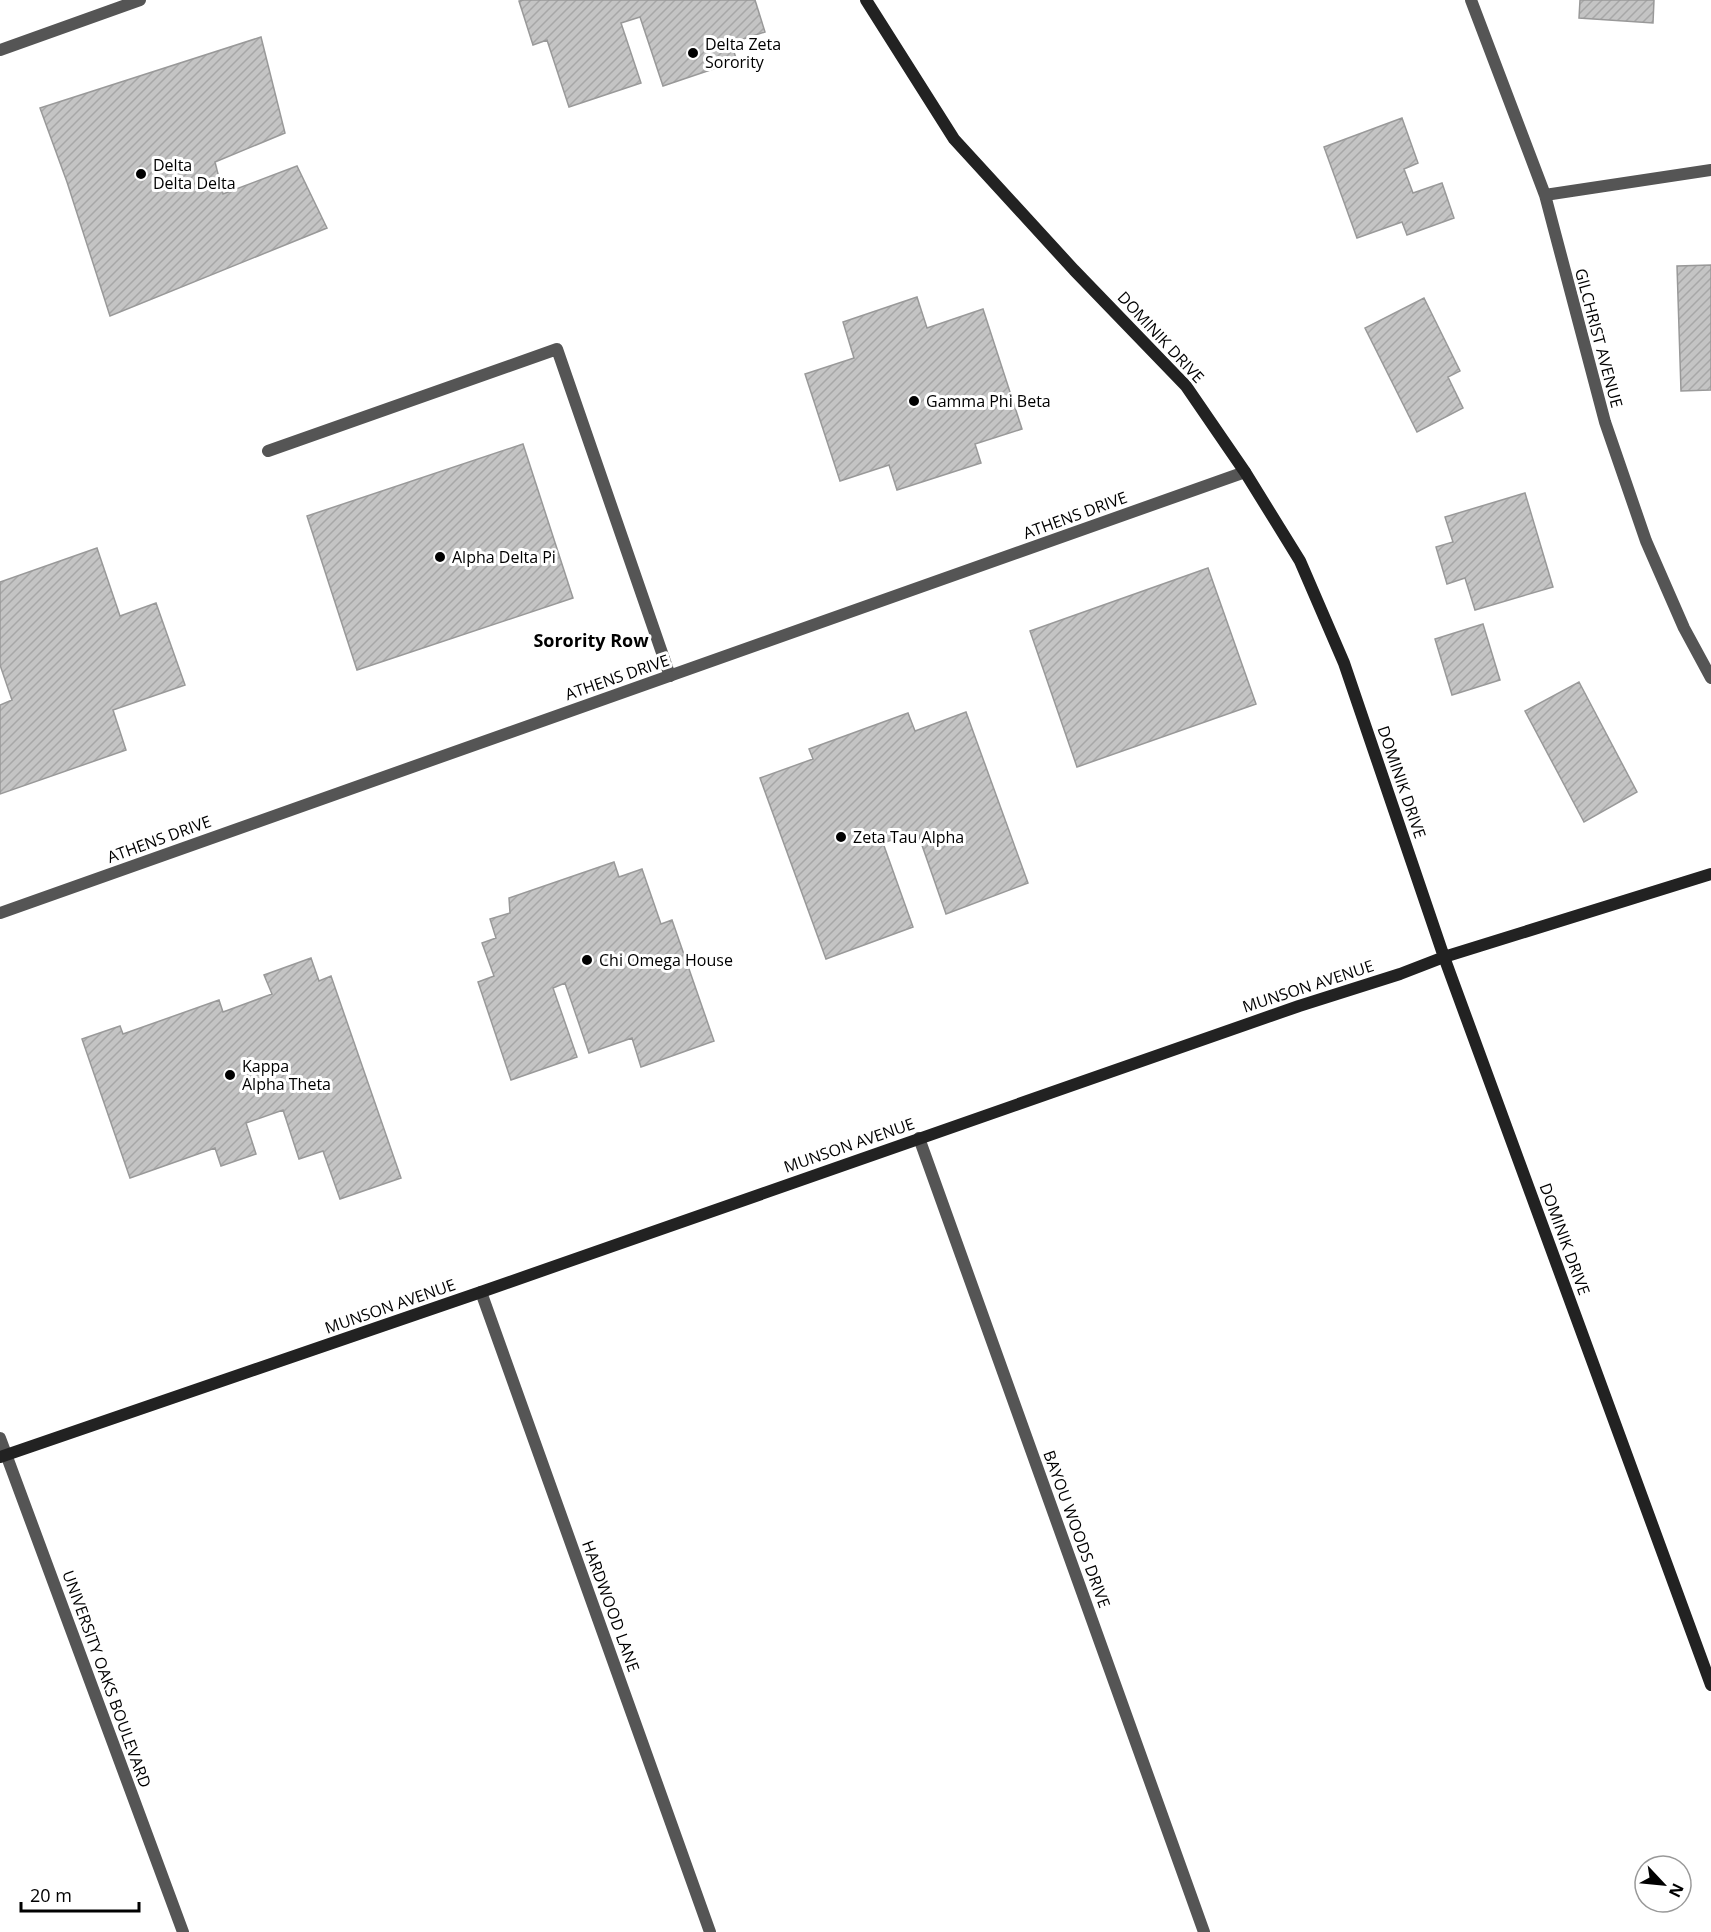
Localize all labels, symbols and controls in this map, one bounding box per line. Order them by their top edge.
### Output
place label: Delta Zeta Sorority [705,33,781,73]
marker: Delta Zeta Sorority [686,46,700,60]
place label: Delta Delta Delta [153,154,236,194]
marker: Delta Delta Delta [134,167,148,181]
street label: GILCHRIST AVENUE [1570,266,1628,410]
street label: DOMINIK DRIVE [1113,286,1209,388]
place label: Gamma Phi Beta [926,390,1051,412]
marker: Gamma Phi Beta [907,394,921,408]
street label: ATHENS DRIVE [1020,486,1130,544]
place label: Alpha Delta Pi [452,546,556,568]
marker: Alpha Delta Pi [433,550,447,564]
district label: Sorority Row [533,628,649,652]
street label: ATHENS DRIVE [562,649,672,705]
street label: DOMINIK DRIVE [1372,723,1432,841]
street label: ATHENS DRIVE [104,810,214,868]
place label: Zeta Tau Alpha [853,826,964,848]
marker: Zeta Tau Alpha [834,830,848,844]
place label: Chi Omega House [599,949,733,971]
marker: Chi Omega House [580,953,594,967]
street label: MUNSON AVENUE [1240,954,1376,1018]
place label: Kappa Alpha Theta [242,1055,331,1095]
marker: Kappa Alpha Theta [223,1068,237,1082]
street label: MUNSON AVENUE [781,1112,917,1178]
street label: DOMINIK DRIVE [1535,1180,1595,1298]
street label: MUNSON AVENUE [322,1273,458,1339]
street label: BAYOU WOODS DRIVE [1038,1447,1116,1611]
street label: HARDWOOD LANE [577,1537,645,1675]
street label: UNIVERSITY OAKS BOULEVARD [57,1567,157,1791]
north arrow [1633,1854,1693,1914]
scale bar [21,1875,140,1913]
text: N [1664,1880,1689,1901]
text: 20 m [30,1883,72,1907]

